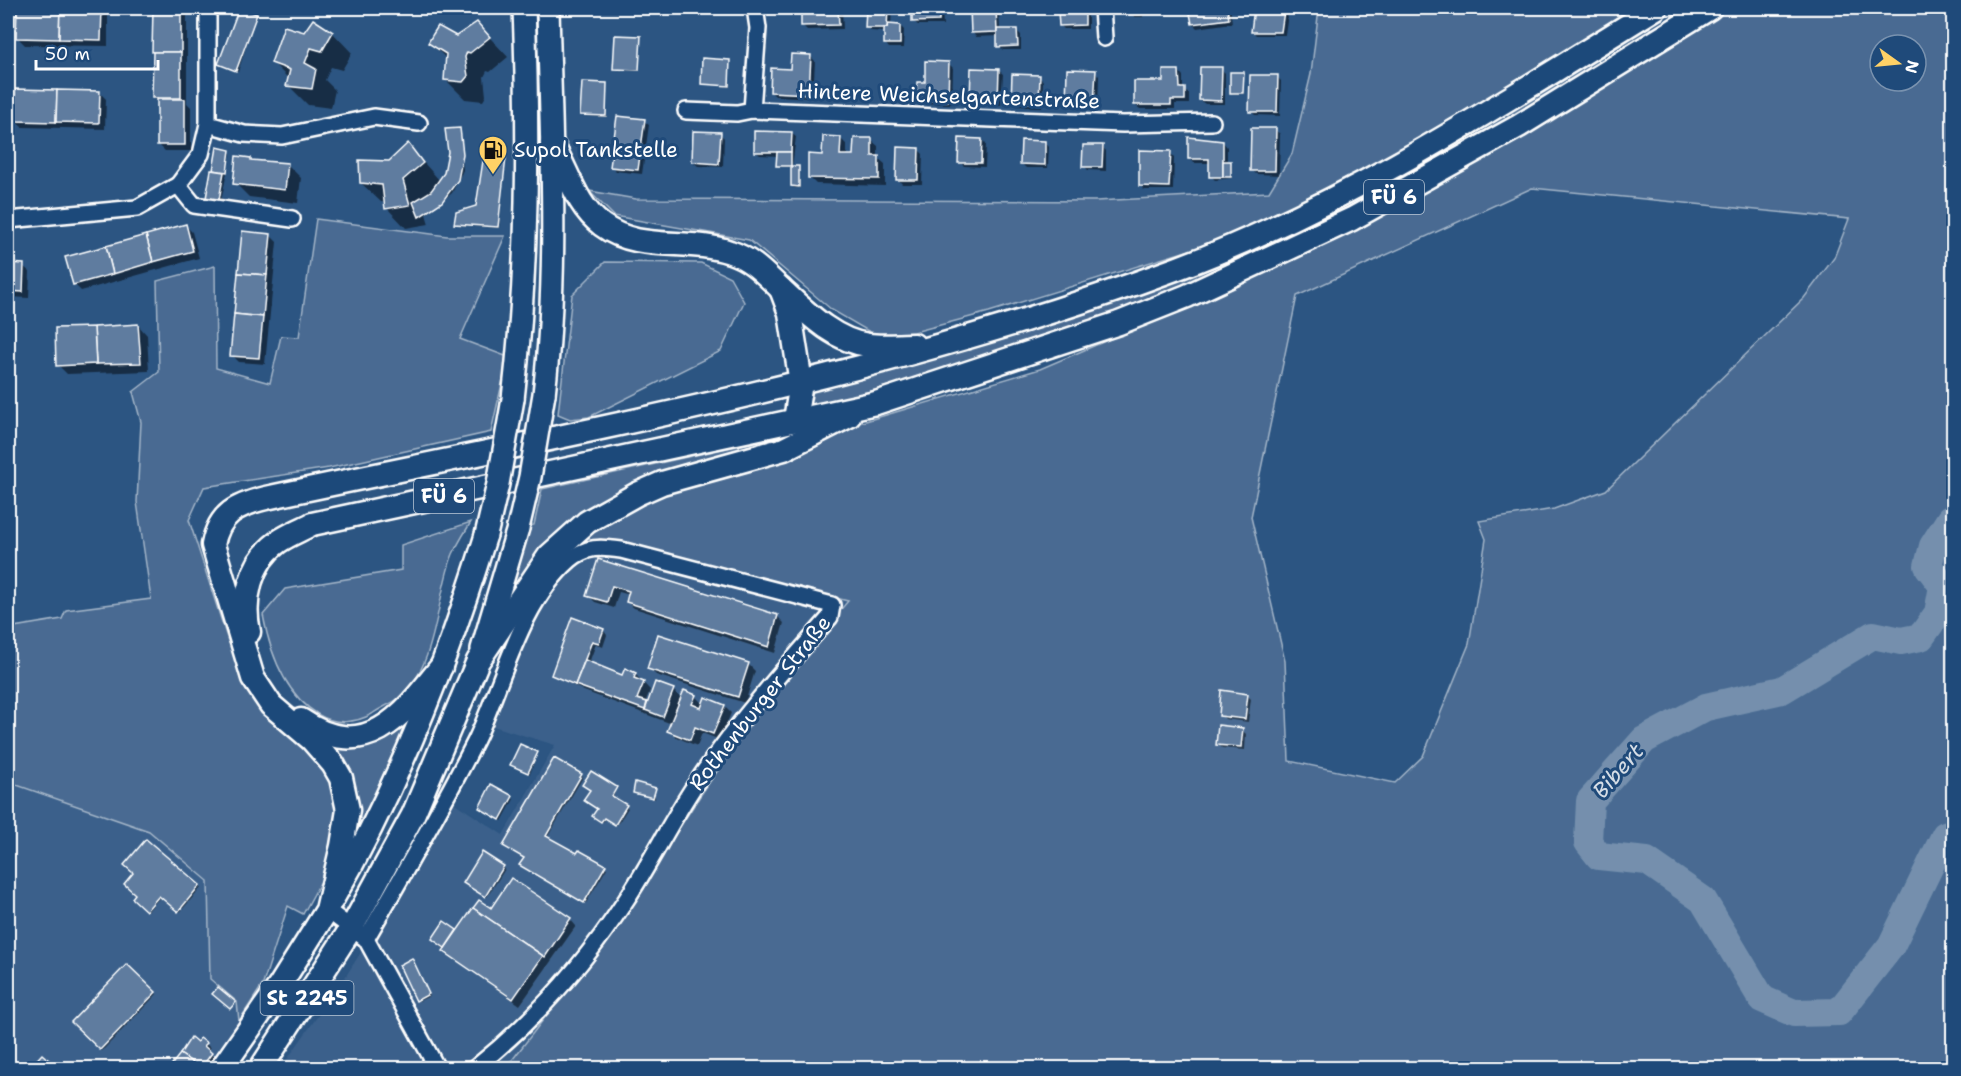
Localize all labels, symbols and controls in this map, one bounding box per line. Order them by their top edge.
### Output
scale bar [36,33,158,71]
north arrow [1868,33,1928,93]
text: 50 m [45,42,90,66]
text: N [1900,58,1924,76]
street label: Hintere Weichselgartenstraße [797,77,1101,115]
fuel station icon: Supol Tankstelle [477,134,509,176]
place label: Supol Tankstelle [514,136,678,164]
road number: FÜ 6 [1364,180,1424,214]
road number: FÜ 6 [414,479,474,513]
street label: Rothenburger Straße [683,610,837,796]
water label: Bibert [1586,737,1650,805]
road number: St 2245 [260,981,354,1015]

